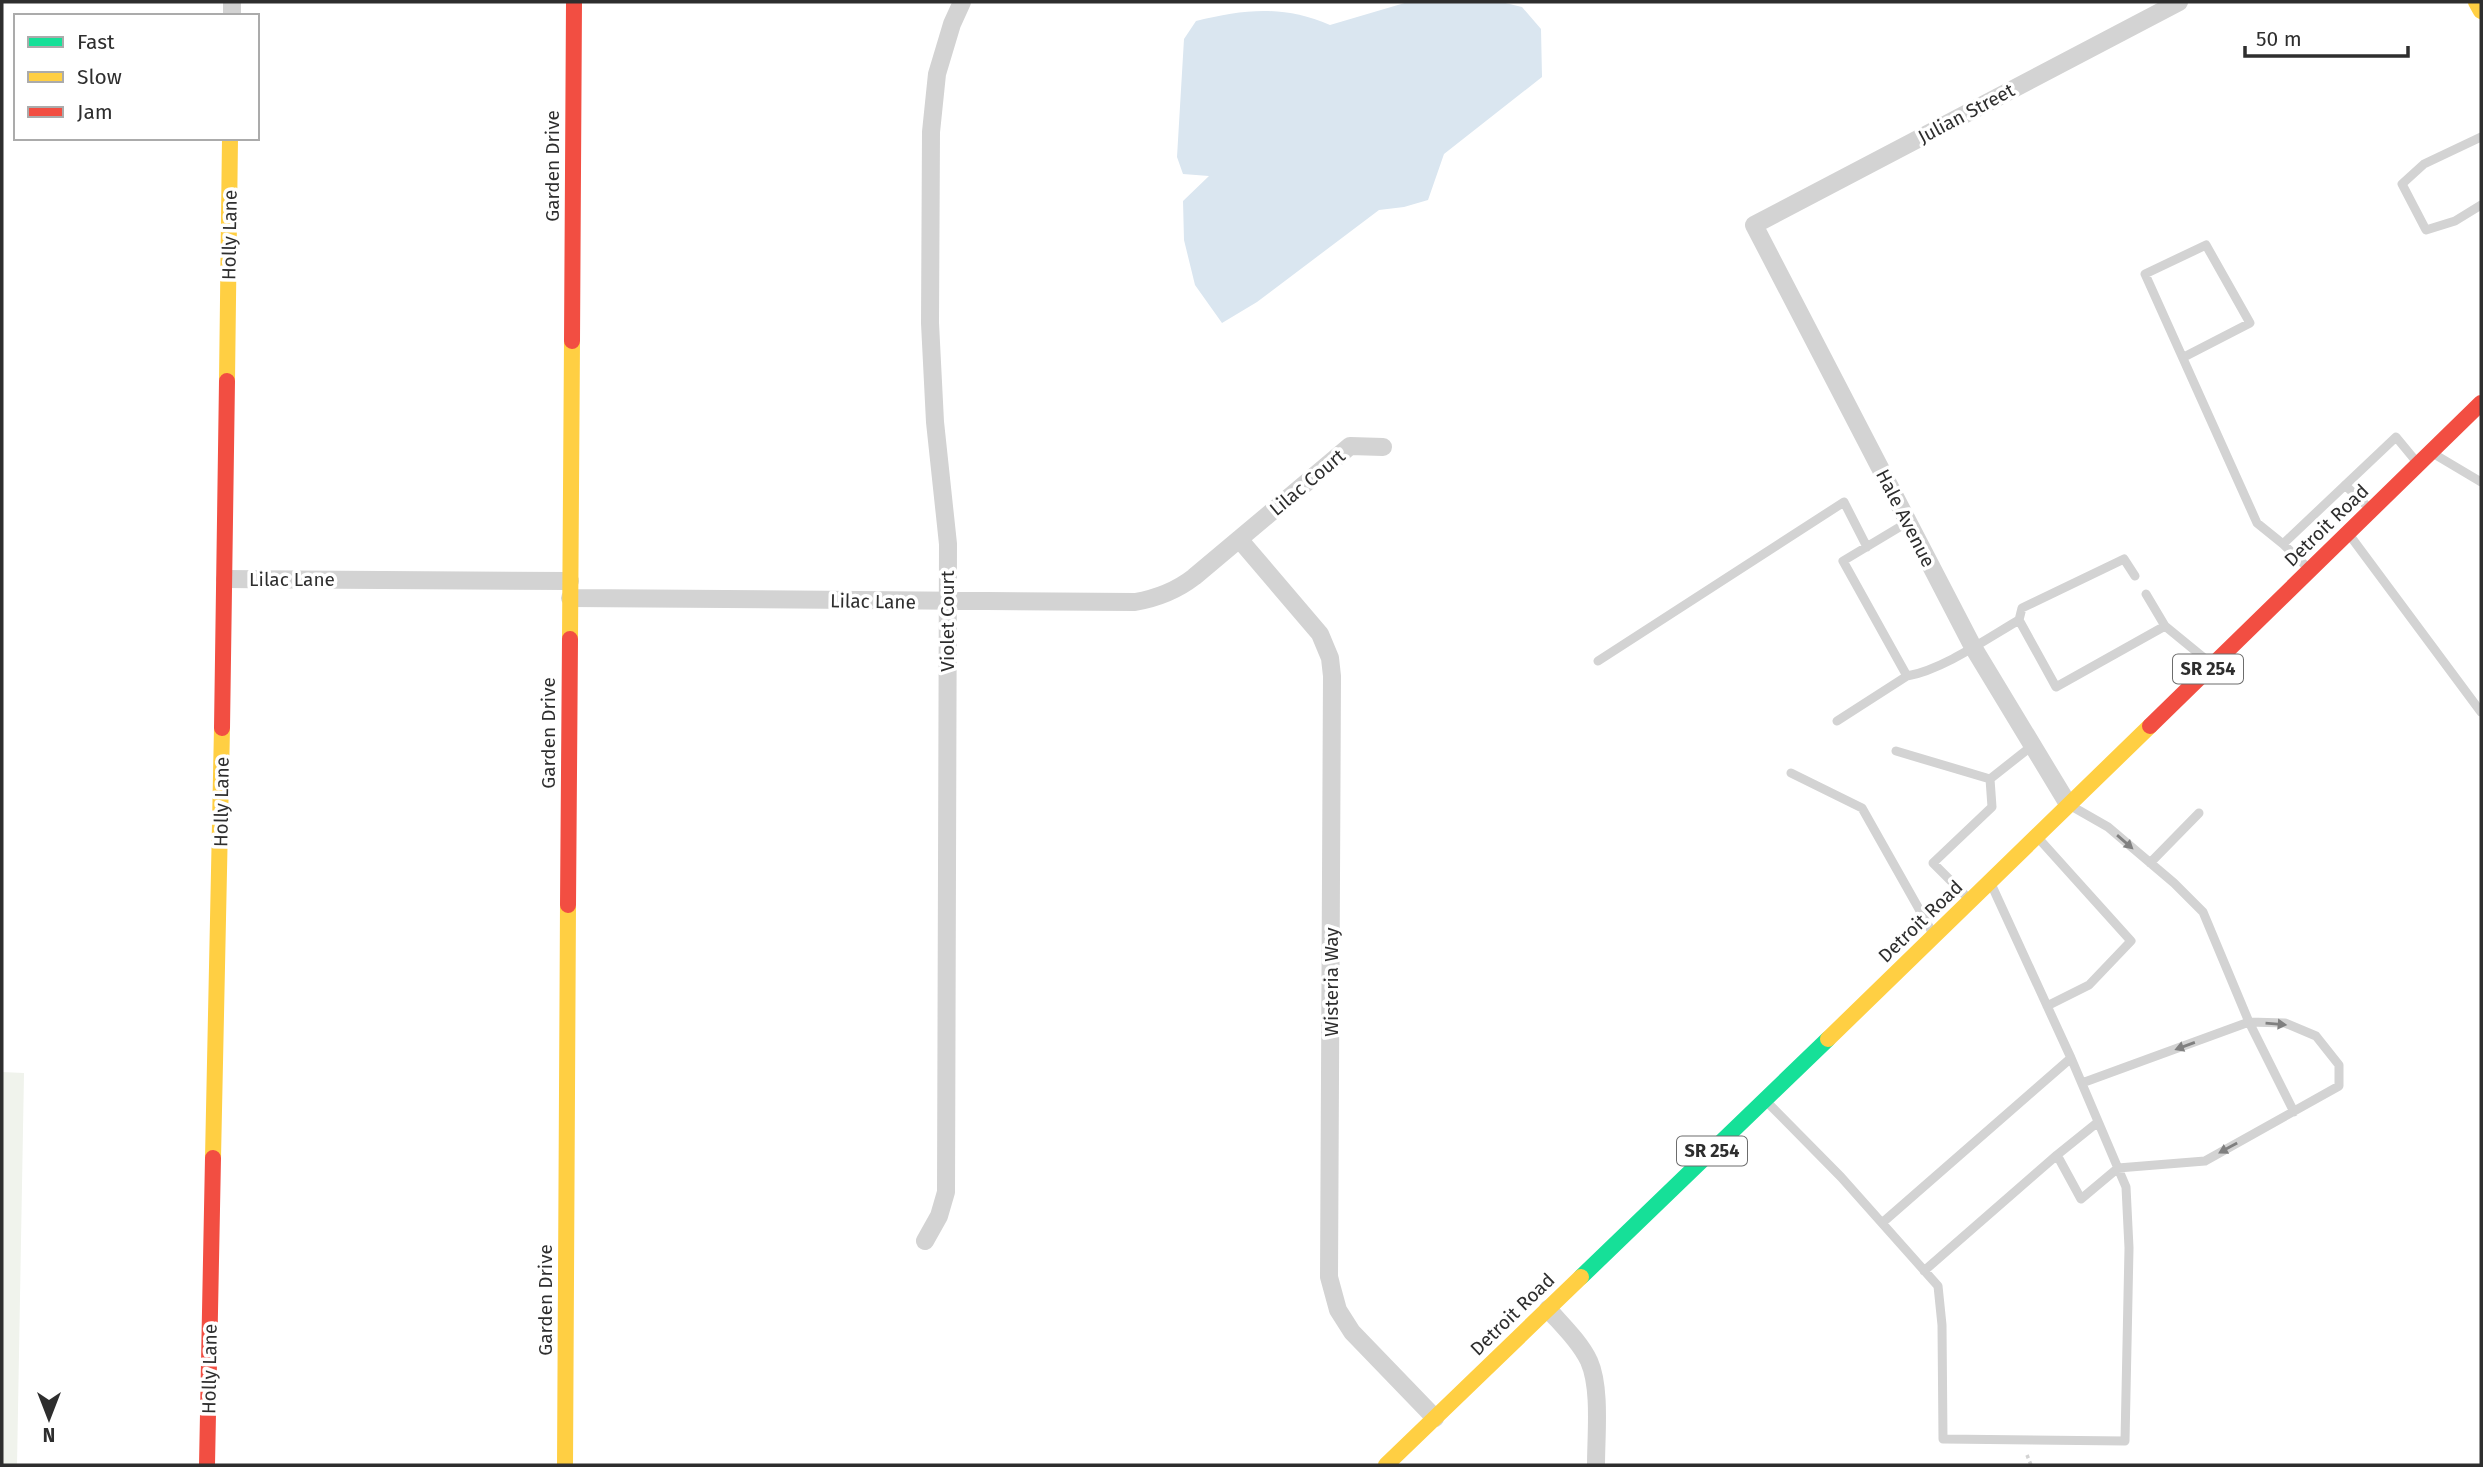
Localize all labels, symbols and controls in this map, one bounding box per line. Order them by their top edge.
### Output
legend [14,14,259,140]
scale bar [2245,14,2408,58]
text: 50 m [2256,26,2302,52]
text: Fast [77,29,115,55]
text: Slow [77,64,122,90]
street label: Julian Street [1914,78,2018,148]
text: Jam [77,99,113,125]
street label: Garden Drive [541,110,564,222]
street label: Holly Lane [217,190,242,280]
street label: Lilac Court [1265,444,1350,521]
street label: Hale Avenue [1871,465,1940,571]
street label: Detroit Road [2279,479,2373,571]
street label: Lilac Lane [249,568,335,591]
street label: Violet Court [936,570,959,672]
street label: Lilac Lane [830,589,916,614]
road number: SR 254 [2173,654,2243,684]
street label: Garden Drive [537,677,560,789]
street label: Holly Lane [209,757,234,847]
one-way arrow [2116,834,2134,850]
street label: Detroit Road [1873,875,1967,967]
street label: Wisteria Way [1320,927,1343,1037]
one-way arrow [2266,1019,2288,1030]
one-way arrow [2174,1040,2195,1051]
road number: SR 254 [1677,1136,1747,1166]
one-way arrow [2218,1142,2238,1154]
street label: Garden Drive [534,1244,557,1356]
street label: Detroit Road [1465,1268,1559,1360]
street label: Holly Lane [197,1324,222,1414]
north arrow [14,1383,84,1453]
text: N [43,1423,55,1446]

